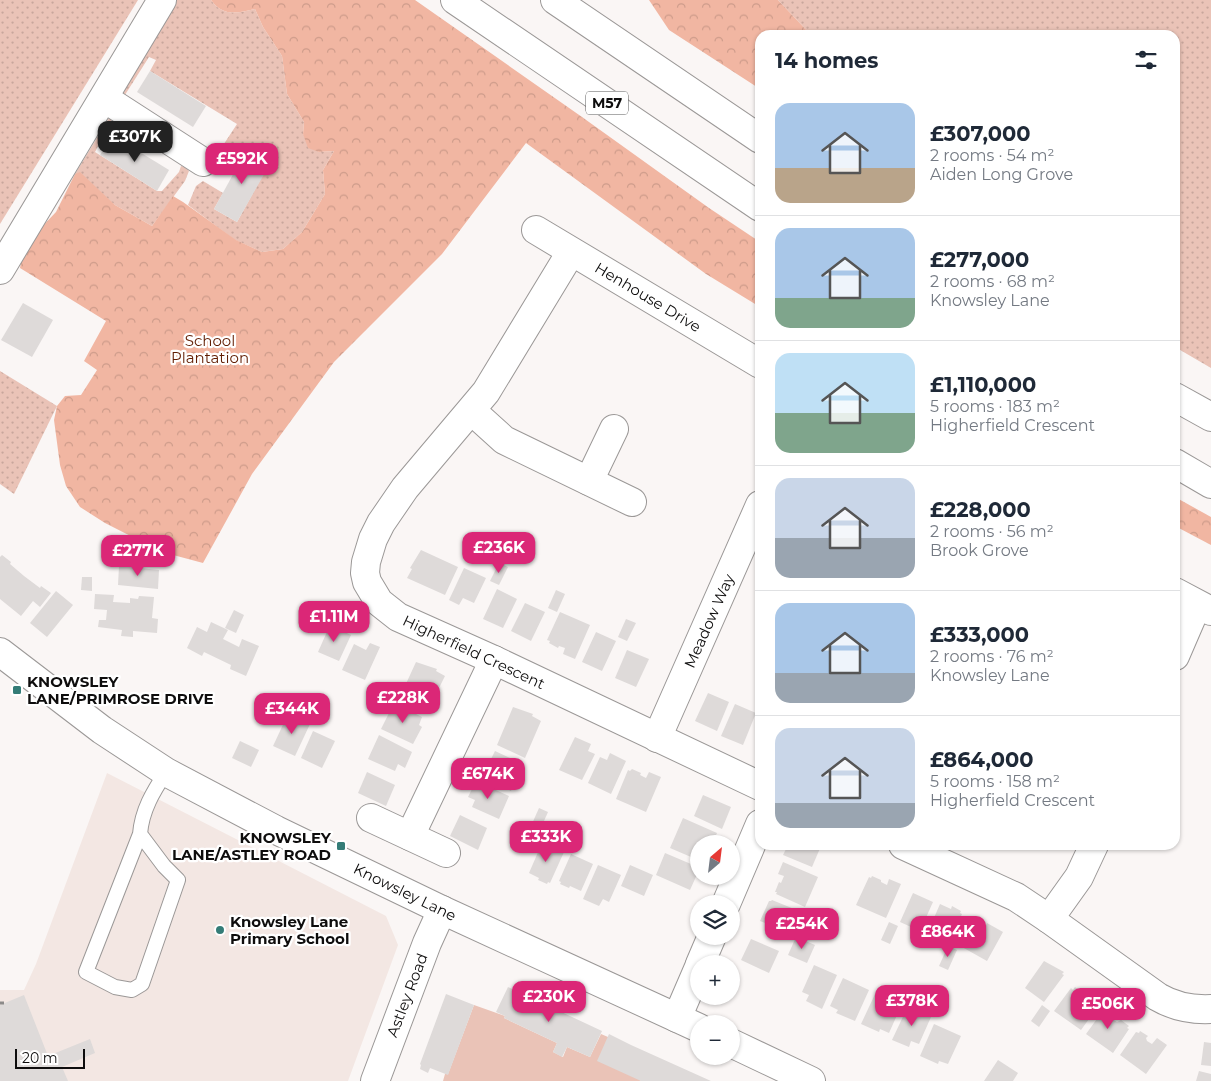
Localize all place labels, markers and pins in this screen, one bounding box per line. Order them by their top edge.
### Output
pin: £307K [100,120,170,163]
pin: £592K [207,142,277,185]
pin: £236K [464,532,534,574]
pin: £277K [103,534,173,577]
pin: £1.11M [293,600,375,643]
place label: KNOWSLEY LANE/PRIMROSE DRIVE [27,672,213,708]
pin: £228K [368,682,438,724]
marker: KNOWSLEY LANE/PRIMROSE DRIVE [11,684,23,696]
pin: £344K [257,692,327,735]
pin: £674K [453,758,523,800]
pin: £333K [511,820,581,863]
place label: KNOWSLEY LANE/ASTLEY ROAD [172,828,332,864]
marker: KNOWSLEY LANE/ASTLEY ROAD [335,840,347,852]
pin: £254K [767,908,837,950]
place label: Knowsley Lane Primary School [230,912,349,948]
pin: £864K [913,916,983,958]
marker: Knowsley Lane Primary School [214,924,226,936]
pin: £230K [514,980,584,1023]
pin: £378K [877,984,947,1027]
pin: £506K [1073,988,1143,1030]

